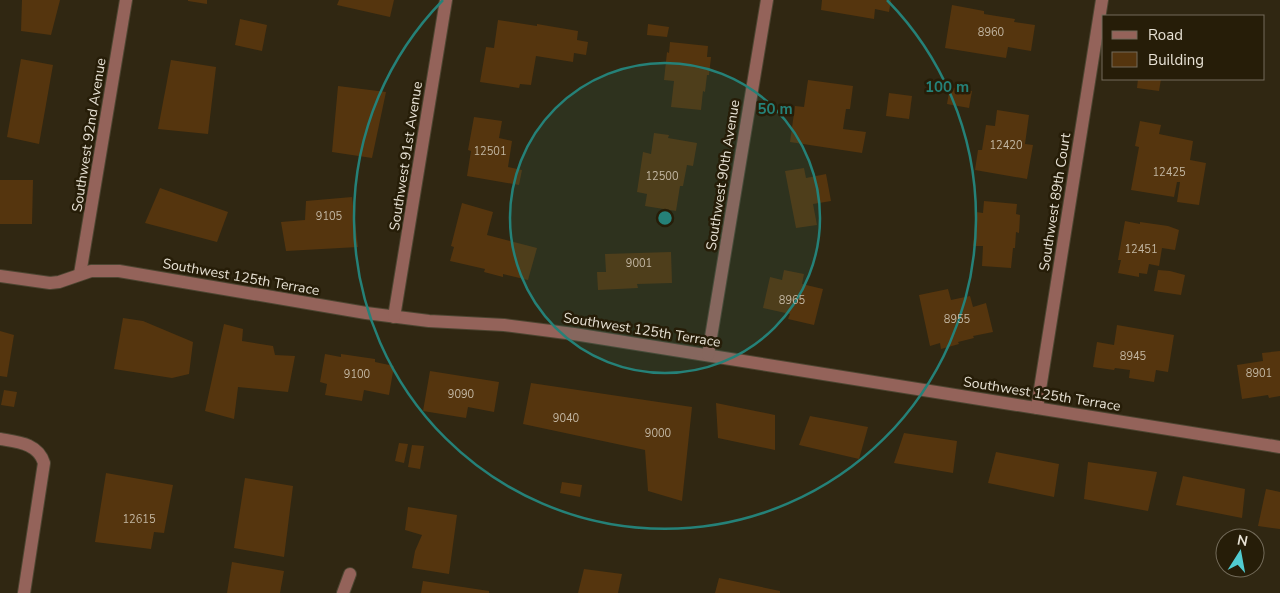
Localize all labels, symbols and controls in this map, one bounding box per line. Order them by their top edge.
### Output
legend [1102,15,1265,80]
house number: 8960 [978,25,1005,40]
text: Road [1148,25,1183,45]
text: Building [1148,50,1204,70]
street label: Southwest 92nd Avenue [67,57,111,213]
text: 100 m [925,77,969,97]
street label: Southwest 91st Avenue [385,80,427,232]
street label: Southwest 90th Avenue [702,98,744,252]
text: 50 m [757,99,793,119]
street label: Southwest 89th Court [1035,132,1075,272]
house number: 12420 [990,138,1023,153]
house number: 12501 [474,144,507,159]
house number: 12425 [1153,165,1186,180]
house number: 12500 [646,169,679,184]
house number: 9105 [316,209,343,224]
centre of rings [656,209,674,227]
house number: 12451 [1125,242,1158,257]
street label: Southwest 125th Terrace [161,254,321,300]
house number: 9001 [626,256,652,271]
house number: 8965 [779,293,806,308]
street label: Southwest 125th Terrace [562,308,722,352]
house number: 8955 [944,312,971,327]
house number: 8945 [1120,349,1147,364]
house number: 8901 [1246,366,1272,381]
house number: 9100 [344,367,371,382]
street label: Southwest 125th Terrace [962,372,1122,416]
house number: 9090 [448,387,475,402]
house number: 9040 [553,411,580,426]
house number: 9000 [645,426,672,441]
house number: 12615 [123,512,156,527]
north arrow [1215,528,1265,578]
text: N [1235,530,1249,551]

